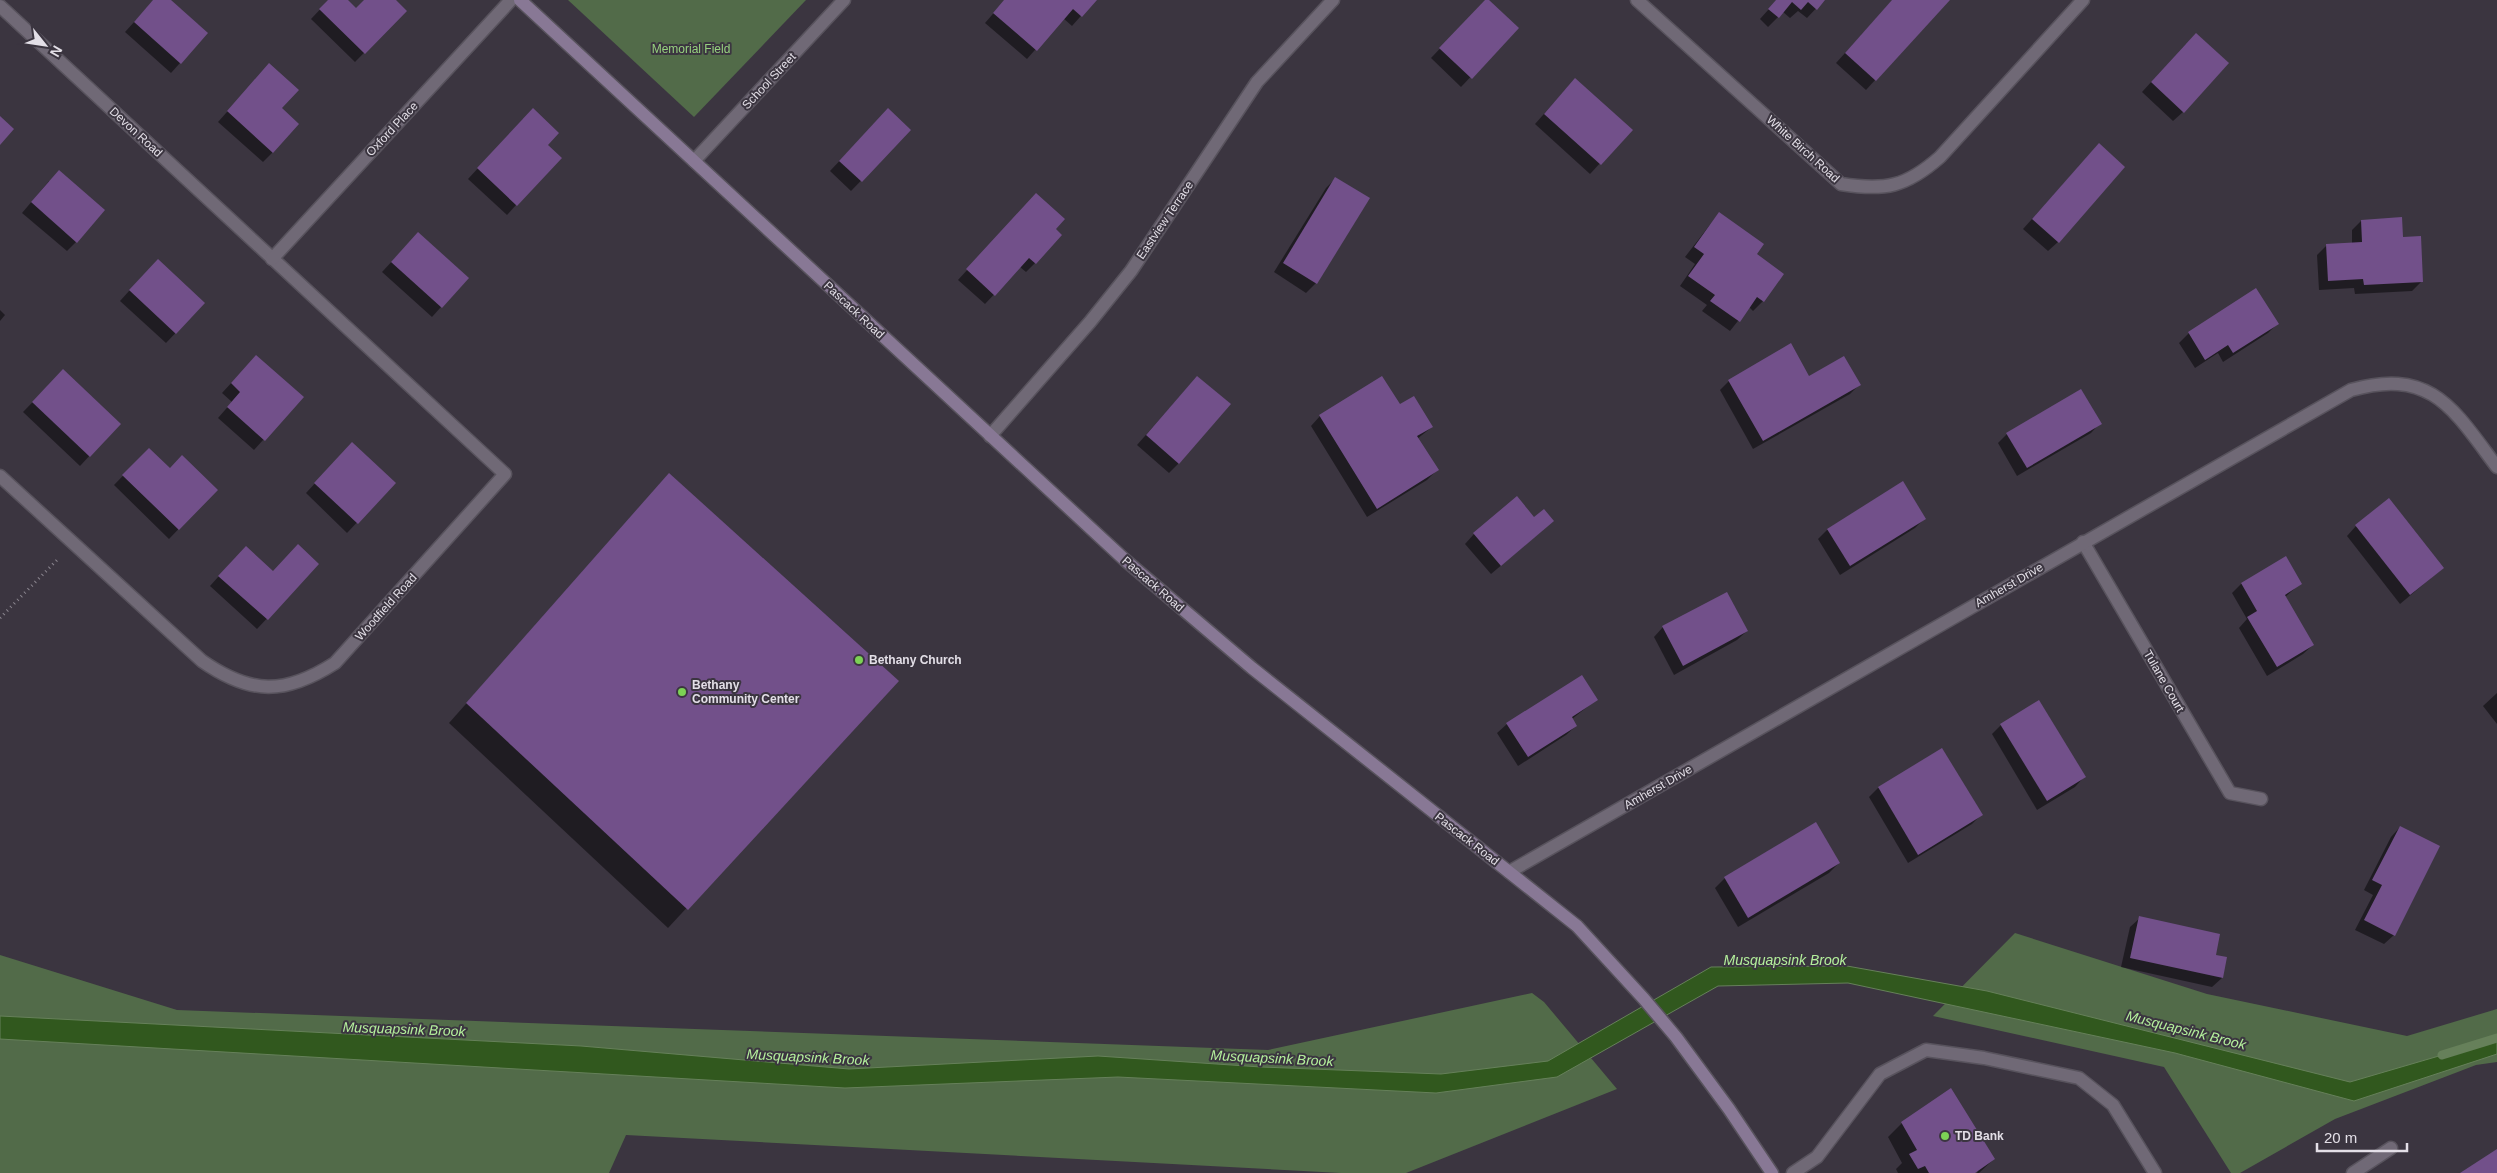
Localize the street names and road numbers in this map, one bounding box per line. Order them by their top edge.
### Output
street label: School Street [739,49,799,112]
street label: Oxford Place [363,99,421,159]
street label: Devon Road [107,104,165,160]
street label: White Birch Road [1764,113,1842,185]
street label: Eastview Terrace [1134,178,1196,262]
street label: Pascack Road [821,278,887,342]
street label: Pascack Road [1119,553,1187,615]
street label: Amherst Drive [1973,560,2046,610]
street label: Woodfield Road [352,571,420,643]
street label: Tulane Court [2141,648,2188,715]
street label: Amherst Drive [1622,762,1695,812]
street label: Pascack Road [1432,810,1502,868]

